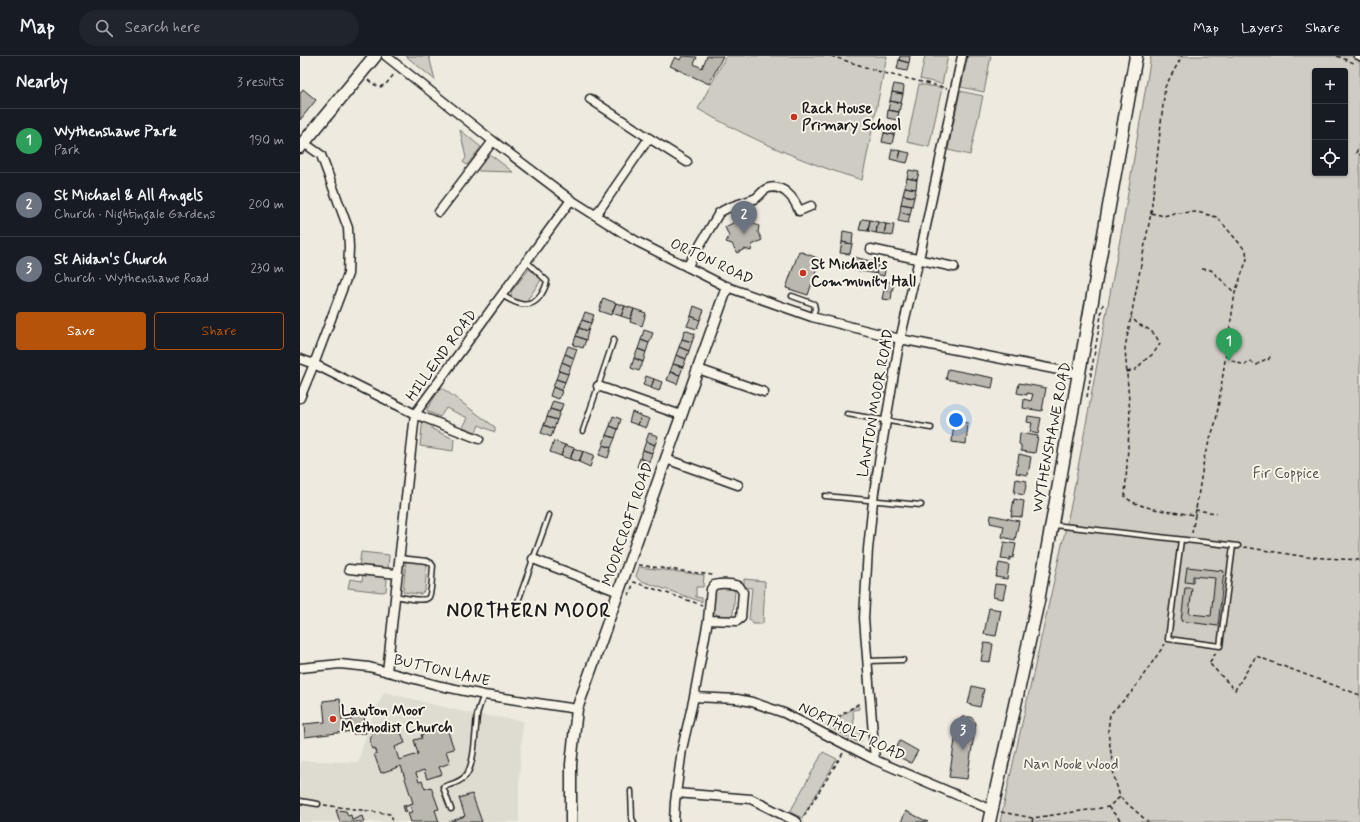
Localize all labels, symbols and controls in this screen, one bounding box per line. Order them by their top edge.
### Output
search box [79,10,359,46]
text: Map [20,15,55,40]
icon: search [93,17,115,39]
text: Search here [125,18,200,38]
text: Map [1193,19,1219,37]
text: Layers [1241,19,1283,37]
text: Share [1305,19,1340,37]
map controls [1312,68,1348,176]
button: + [1312,68,1348,104]
text: Nearby [16,71,68,93]
text: 3 results [237,74,284,91]
place label: Rack House Primary School [802,99,901,136]
button: − [1312,104,1348,140]
marker: Rack House Primary School [789,112,799,122]
text: Wythenshawe Park [54,122,176,142]
text: 1 [26,132,32,149]
text: 190 m [249,132,284,149]
button: locate [1312,140,1348,176]
text: Park [54,142,80,159]
text: St Michael & All Angels [54,186,203,206]
text: 2 [26,196,32,213]
text: 200 m [249,196,284,213]
pin: 2 [731,201,757,234]
text: Church · Nightingale Gardens [54,206,215,223]
street label: ORTON ROAD [667,234,756,290]
text: St Aidan's Church [54,250,167,270]
place label: St Michael's Community Hall [811,255,916,292]
text: 3 [26,260,32,277]
text: 230 m [250,260,284,277]
marker: St Michael's Community Hall [798,268,808,278]
text: Church · Wythenshawe Road [54,270,209,287]
street label: HILLEND ROAD [402,306,482,406]
button: Save [16,312,146,350]
button: Share [154,312,284,350]
street label: LAWTON MOOR ROAD [853,327,899,479]
pin: 1 [1216,328,1242,361]
street label: WYTHENSHAWE ROAD [1028,360,1076,514]
your location [946,410,966,430]
street label: MOORCROFT ROAD [597,460,659,589]
park label: Fir Coppice [1253,464,1319,484]
district label: NORTHERN MOOR [446,599,612,624]
street label: BUTTON LANE [392,650,492,692]
street label: NORTHOLT ROAD [795,697,908,766]
place label: Lawton Moor Methodist Church [341,701,453,738]
marker: Lawton Moor Methodist Church [328,714,338,724]
pin: 3 [950,717,976,750]
park label: Nan Nook Wood [1024,755,1118,775]

